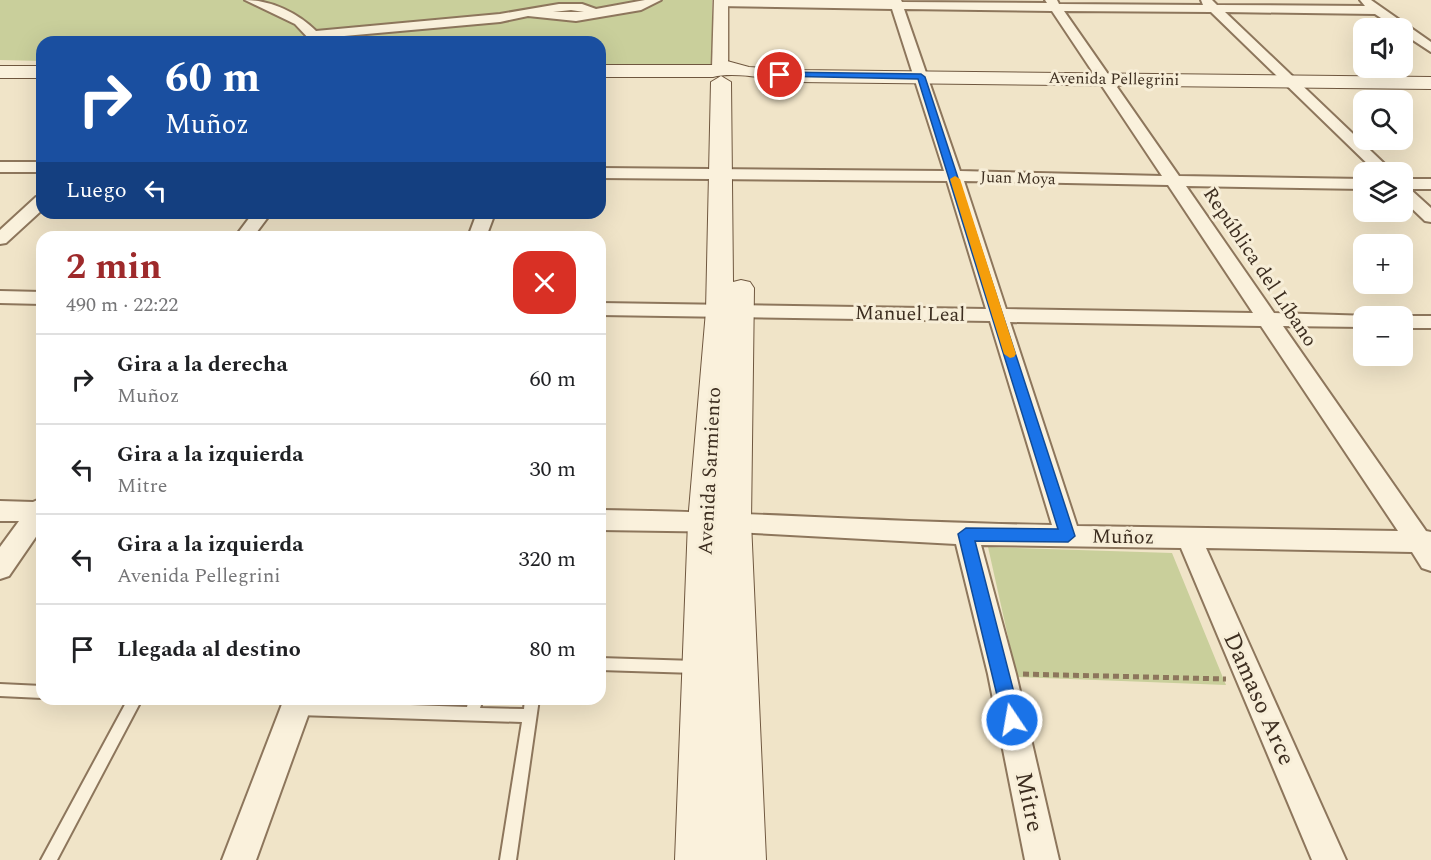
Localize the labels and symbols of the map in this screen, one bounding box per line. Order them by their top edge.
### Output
pin [754,49,805,100]
street label: Avenida Pellegrini [1048,66,1180,92]
street label: Juan Moya [980,165,1056,191]
street label: República del Líbano [1195,181,1325,353]
street label: Manuel Leal [855,298,965,330]
street label: Avenida Sarmiento [691,386,729,556]
street label: Muñoz [1092,521,1154,553]
street label: Damaso Arce [1214,627,1304,771]
position arrow [980,688,1044,752]
street label: Mitre [1005,769,1053,835]

